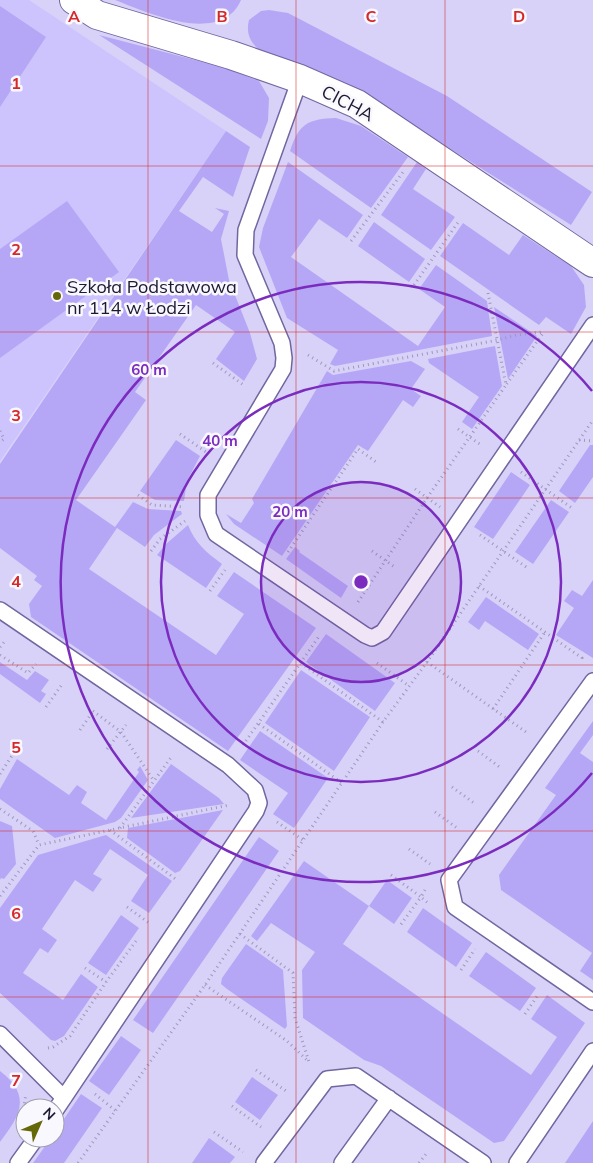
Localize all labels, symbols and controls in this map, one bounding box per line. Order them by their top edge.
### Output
text: A [68,6,80,26]
text: B [216,6,228,26]
text: C [366,6,377,26]
text: D [513,6,525,26]
text: 1 [11,73,21,93]
street label: CICHA [318,80,378,126]
text: 2 [11,239,21,259]
place label: Szkoła Podstawowa nr 114 w Łodzi [67,275,237,319]
marker: Szkoła Podstawowa nr 114 w Łodzi [51,290,63,302]
text: 60 m [131,360,167,379]
text: 3 [11,405,21,425]
text: 40 m [202,431,238,450]
text: 20 m [272,502,308,521]
text: 4 [11,571,21,591]
centre of rings [352,573,370,591]
text: 5 [11,737,21,757]
text: 6 [11,903,21,923]
text: 7 [11,1070,21,1090]
north arrow [15,1098,65,1148]
text: N [39,1104,59,1124]

